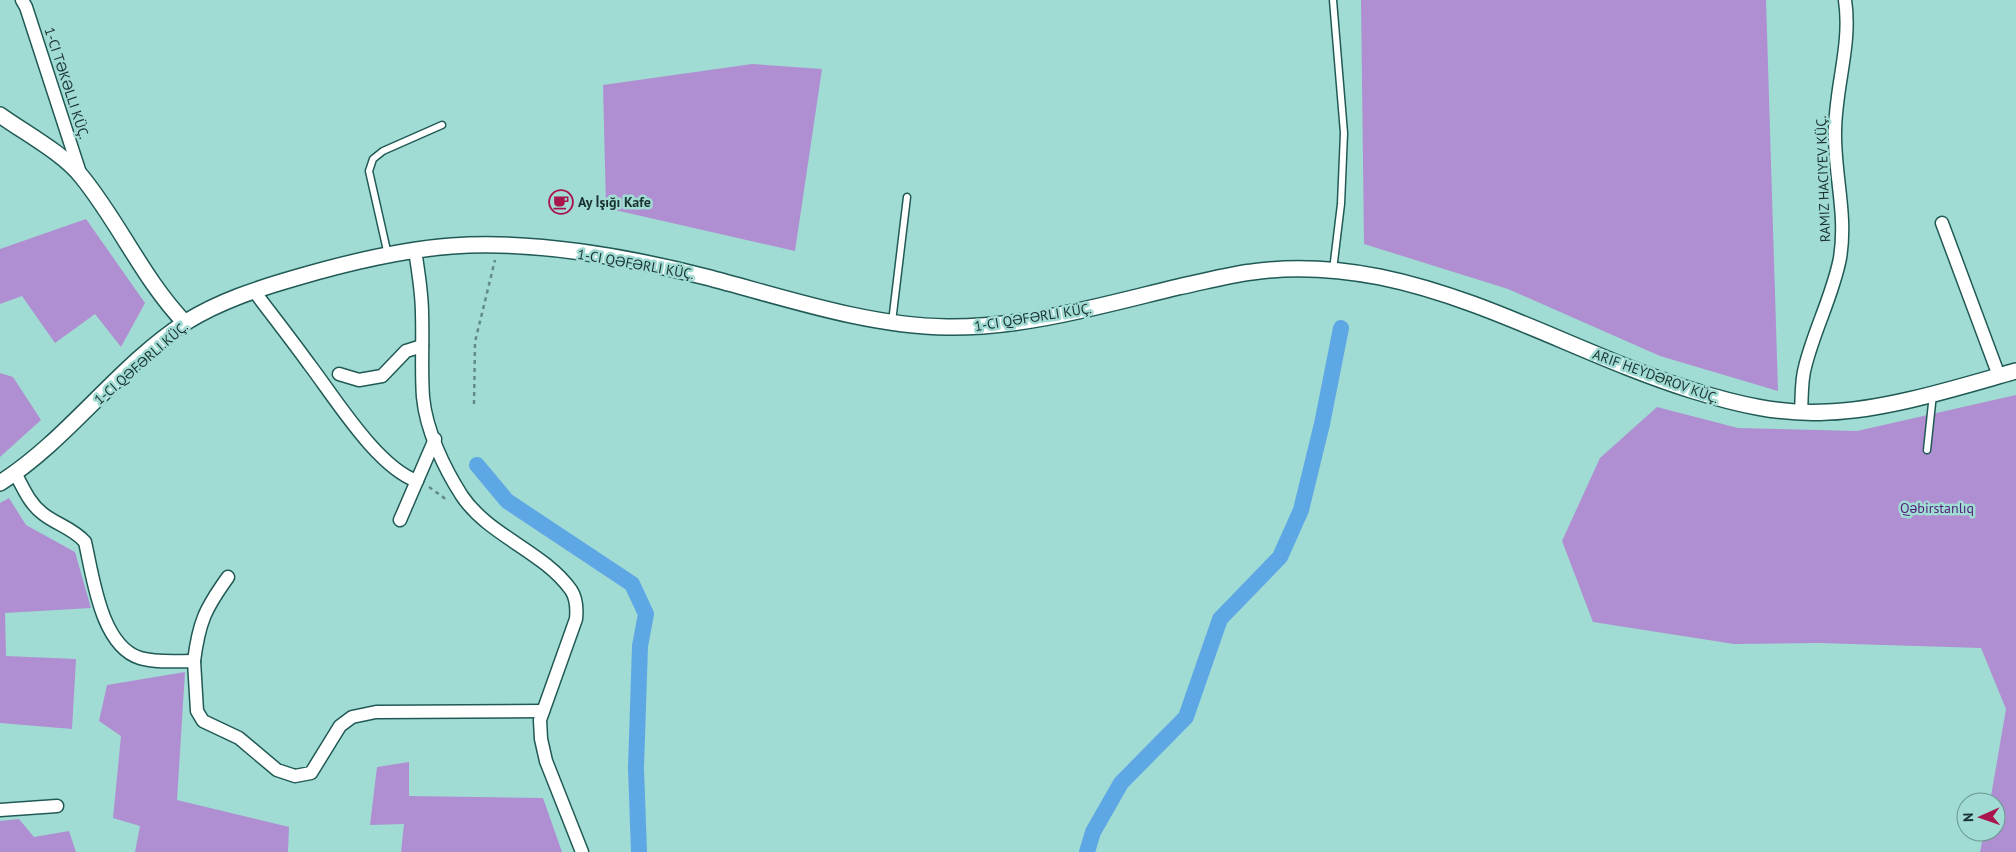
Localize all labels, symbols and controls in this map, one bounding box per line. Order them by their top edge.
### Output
street label: 1-CI TƏKƏLLI KÜÇ. [40,25,94,141]
street label: RAMIZ HACIYEV KÜÇ. [1812,115,1834,243]
cafe icon: Ay İşığı Kafe [548,189,574,215]
place label: Ay İşığı Kafe [578,193,651,211]
street label: 1-CI QƏFƏRLI KÜÇ. [576,245,696,283]
street label: 1-CI QƏFƏRLI KÜÇ. [973,299,1093,335]
street label: 1-CI QƏFƏRLI KÜÇ. [90,317,192,409]
street label: ARIF HEYDƏROV KÜÇ. [1591,345,1721,407]
park label: Qəbirstanlıq [1900,499,1974,517]
north arrow [1956,792,2006,842]
text: N [1959,813,1977,822]

